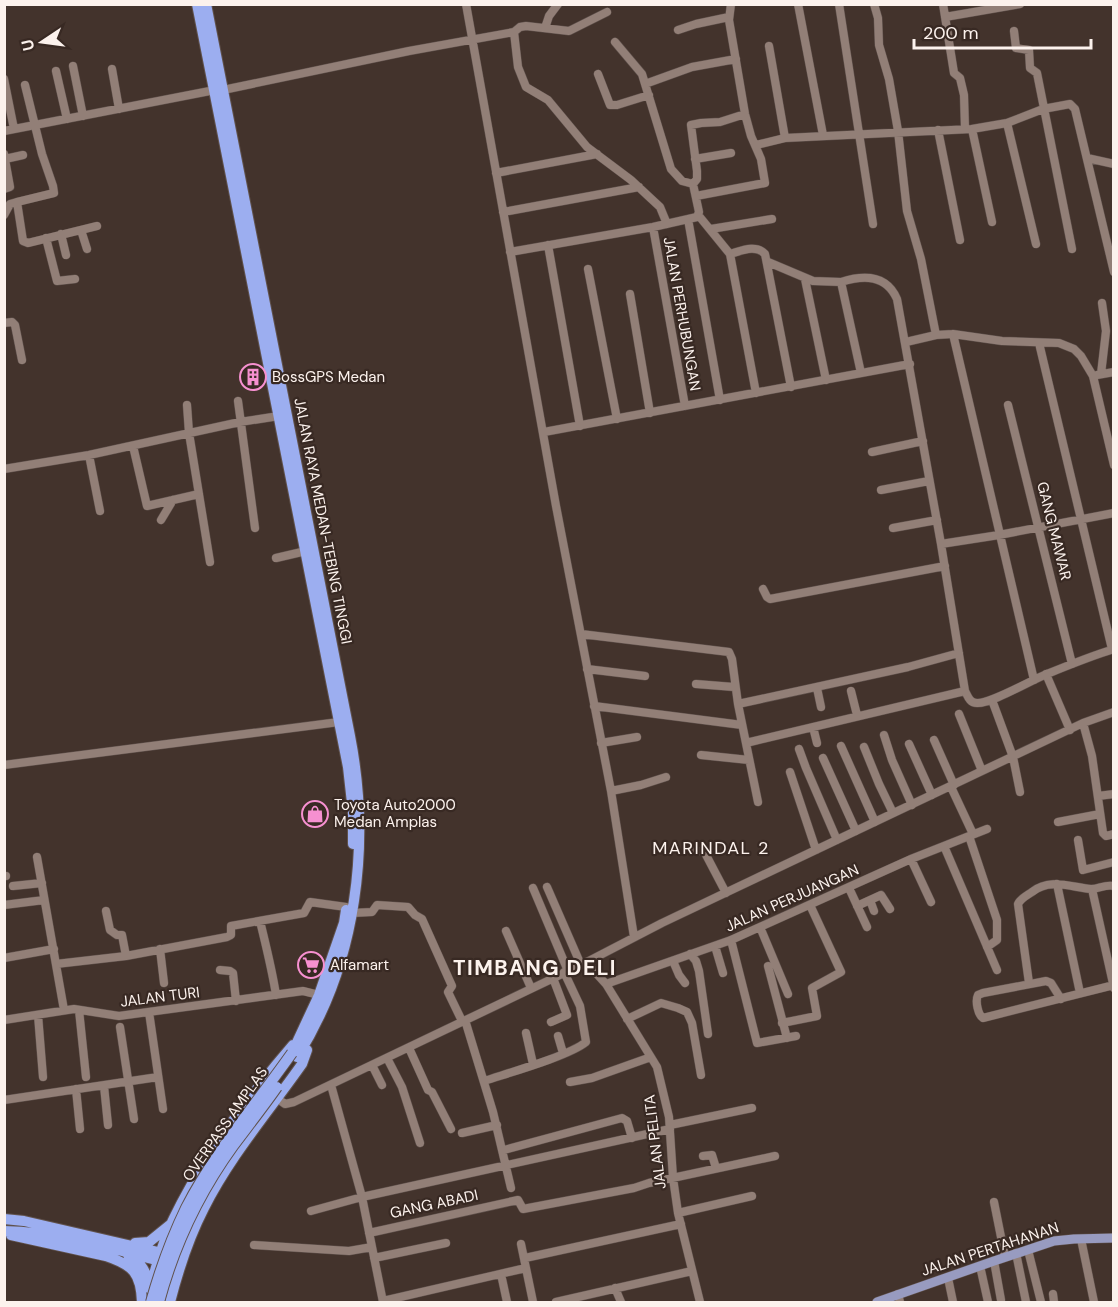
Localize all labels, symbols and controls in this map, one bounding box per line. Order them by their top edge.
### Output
north arrow [12,12,72,72]
scale bar [914,12,1091,50]
text: 200 m [923,21,979,45]
text: U [16,38,39,53]
street label: JALAN PERHUBUNGAN [659,235,705,393]
building icon: BossGPS Medan [238,362,268,392]
place label: BossGPS Medan [272,367,385,387]
street label: JALAN RAYA MEDAN-TEBING TINGGI [289,396,357,646]
street label: GANG MAWAR [1032,480,1076,582]
place label: Toyota Auto2000 Medan Amplas [334,795,456,832]
shop icon: Toyota Auto2000 Medan Amplas [300,799,330,829]
district label: MARINDAL 2 [652,836,770,860]
street label: JALAN PERJUANGAN [722,860,862,936]
supermarket icon: Alfamart [296,950,326,980]
district label: TIMBANG DELI [453,954,617,982]
place label: Alfamart [330,955,389,975]
street label: JALAN TURI [119,982,201,1012]
street label: OVERPASS AMPLAS [178,1063,272,1185]
street label: JALAN PELITA [639,1094,671,1190]
street label: GANG ABADI [388,1185,480,1223]
street label: JALAN PERTAHANAN [919,1217,1061,1281]

